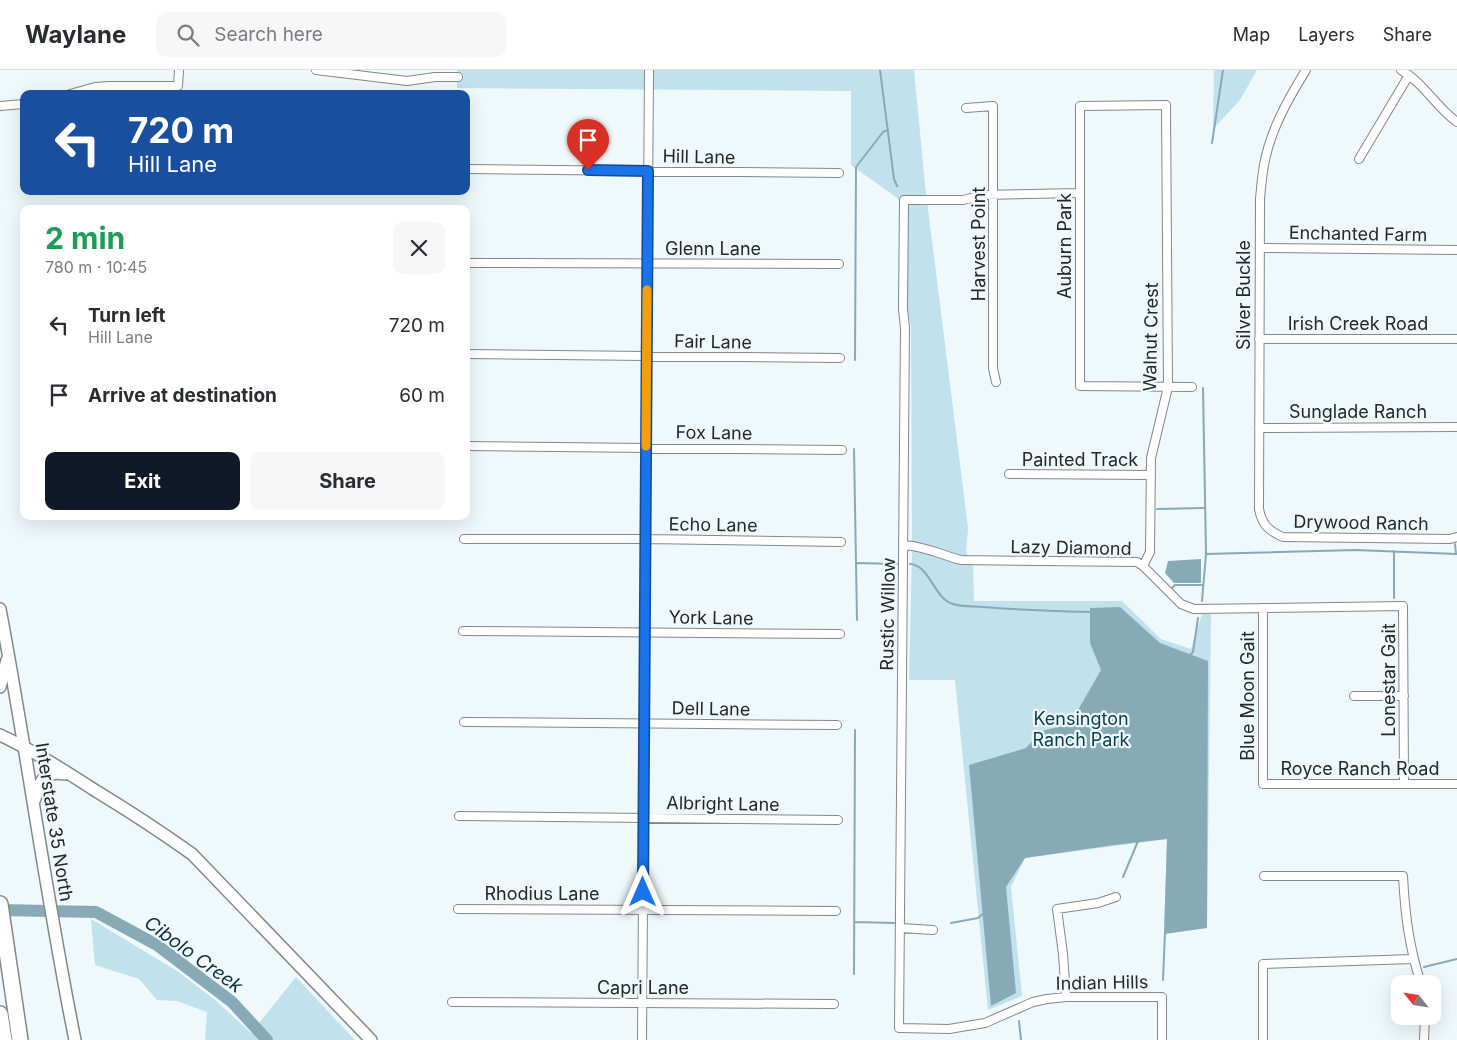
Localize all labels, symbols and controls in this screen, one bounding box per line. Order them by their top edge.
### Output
search box [156,12,506,57]
text: Waylane [25,20,126,49]
icon: search [174,21,202,49]
text: Search here [214,23,323,46]
text: Map [1233,24,1270,45]
text: Layers [1298,24,1355,45]
text: Share [1383,24,1432,45]
text: 720 m [128,109,234,151]
icon: left [45,110,110,175]
pin [567,119,609,170]
icon: arrive [574,126,602,154]
street label: Hill Lane [662,145,736,168]
text: Hill Lane [128,151,217,177]
street label: Harvest Point [968,187,989,301]
street label: Auburn Park [1054,193,1075,299]
text: 2 min [45,220,125,256]
button: close [393,222,445,274]
street label: Enchanted Farm [1289,222,1427,245]
street label: Glenn Lane [665,238,761,259]
street label: Silver Buckle [1233,240,1254,350]
text: 780 m · 10:45 [45,257,147,277]
street label: Walnut Crest [1139,282,1162,392]
text: Turn left [88,304,166,327]
icon: left [45,311,73,339]
street label: Irish Creek Road [1288,313,1428,334]
text: 720 m [389,314,445,337]
text: Hill Lane [88,327,153,347]
street label: Fair Lane [674,330,752,353]
icon: arrive [45,381,73,409]
text: Arrive at destination [88,384,277,407]
text: 60 m [399,384,445,407]
street label: Sunglade Ranch [1289,401,1427,422]
street label: Fox Lane [676,421,752,444]
street label: Painted Track [1022,449,1138,470]
button: Exit [45,452,240,510]
button: Share [250,452,445,510]
street label: Drywood Ranch [1293,511,1429,534]
street label: Echo Lane [668,513,758,536]
street label: Lazy Diamond [1010,536,1132,559]
street label: Rustic Willow [876,557,899,671]
street label: York Lane [668,606,754,629]
street label: Lonestar Gait [1378,623,1399,737]
street label: Blue Moon Gait [1237,631,1258,761]
street label: Dell Lane [671,697,751,720]
park label: Kensington Ranch Park [1033,708,1129,750]
street label: Interstate 35 North [32,741,77,903]
street label: Royce Ranch Road [1280,758,1440,779]
street label: Albright Lane [666,792,780,815]
position arrow [616,865,668,917]
street label: Rhodius Lane [484,883,600,904]
water label: Cibolo Creek [140,911,248,998]
street label: Indian Hills [1056,971,1148,994]
north arrow [1391,975,1441,1025]
map controls [1391,975,1441,1025]
street label: Capri Lane [597,977,689,998]

